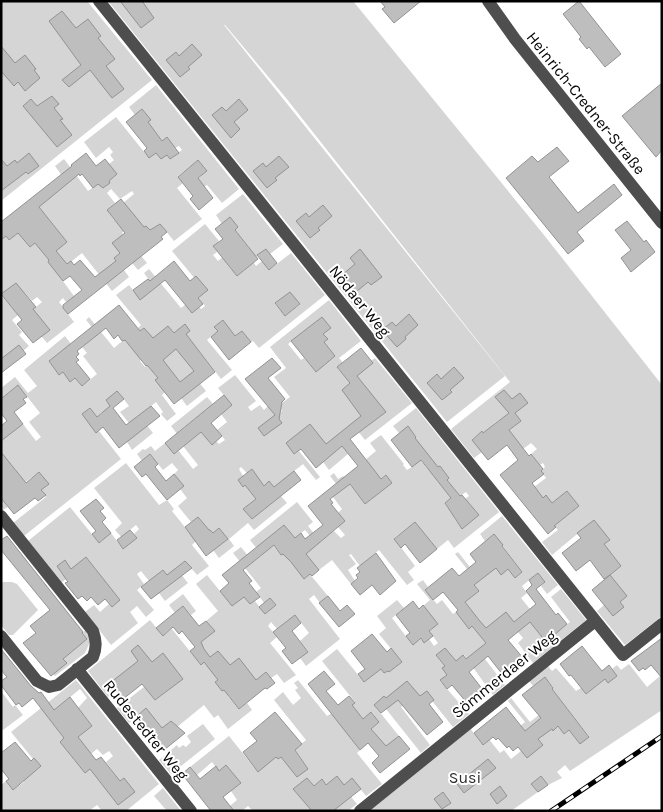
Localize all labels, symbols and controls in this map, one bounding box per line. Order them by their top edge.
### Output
street label: Heinrich-Credner-Straße [523,28,649,178]
street label: Nödaer Weg [325,261,395,341]
street label: Sömmerdaer Weg [448,626,560,722]
street label: Rudestedter Weg [100,676,192,784]
park label: Susi [449,768,481,787]

